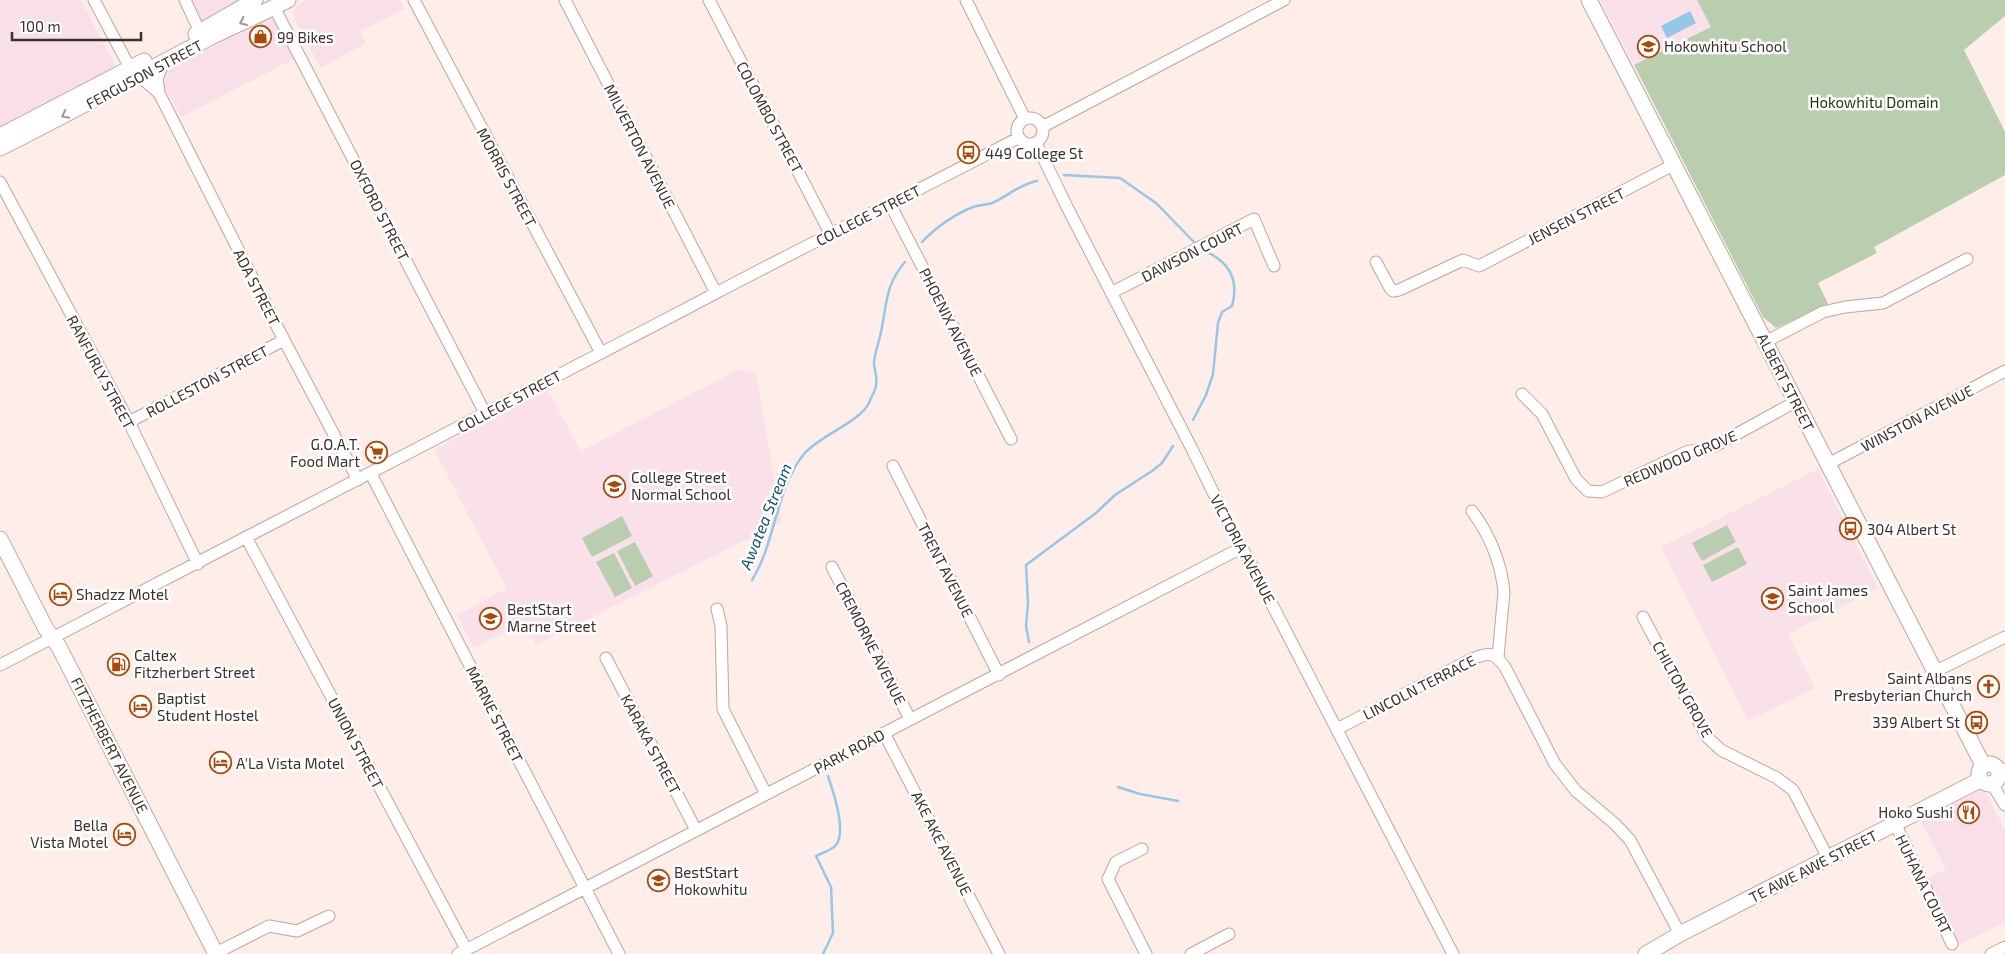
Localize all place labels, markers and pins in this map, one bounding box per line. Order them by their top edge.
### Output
shop icon: 99 Bikes [249,25,273,49]
place label: 99 Bikes [277,28,334,46]
school or university icon: Hokowhitu School [1636,34,1660,58]
place label: Hokowhitu School [1664,37,1787,55]
bus stop icon: 449 College St [957,141,981,165]
place label: 449 College St [985,144,1083,162]
place label: G.O.A.T. Food Mart [290,435,360,470]
supermarket icon: G.O.A.T. Food Mart [364,441,388,465]
place label: College Street Normal School [631,468,731,503]
school or university icon: College Street Normal School [603,474,627,498]
bus stop icon: 304 Albert St [1839,517,1863,541]
place label: 304 Albert St [1867,520,1956,538]
place label: Saint James School [1788,581,1868,616]
hotel icon: Shadzz Motel [48,582,72,606]
place label: Shadzz Motel [76,585,169,603]
school or university icon: Saint James School [1760,587,1784,611]
place label: BestStart Marne Street [507,600,596,635]
school or university icon: BestStart Marne Street [479,606,503,630]
place label: Caltex Fitzherbert Street [134,646,256,681]
fuel station icon: Caltex Fitzherbert Street [106,652,130,676]
place label: Saint Albans Presbyterian Church [1834,669,1972,704]
church icon: Saint Albans Presbyterian Church [1976,675,2000,699]
place label: Baptist Student Hostel [157,689,259,724]
hotel icon: Baptist Student Hostel [129,695,153,719]
bus stop icon: 339 Albert St [1964,710,1988,734]
place label: 339 Albert St [1872,713,1960,731]
hotel icon: A'La Vista Motel [208,751,232,775]
place label: A'La Vista Motel [236,754,345,772]
restaurant icon: Hoko Sushi [1957,800,1981,824]
place label: Hoko Sushi [1878,803,1953,821]
place label: Bella Vista Motel [30,816,109,851]
hotel icon: Bella Vista Motel [112,822,136,846]
place label: BestStart Hokowhitu [674,863,748,898]
school or university icon: BestStart Hokowhitu [646,869,670,893]

